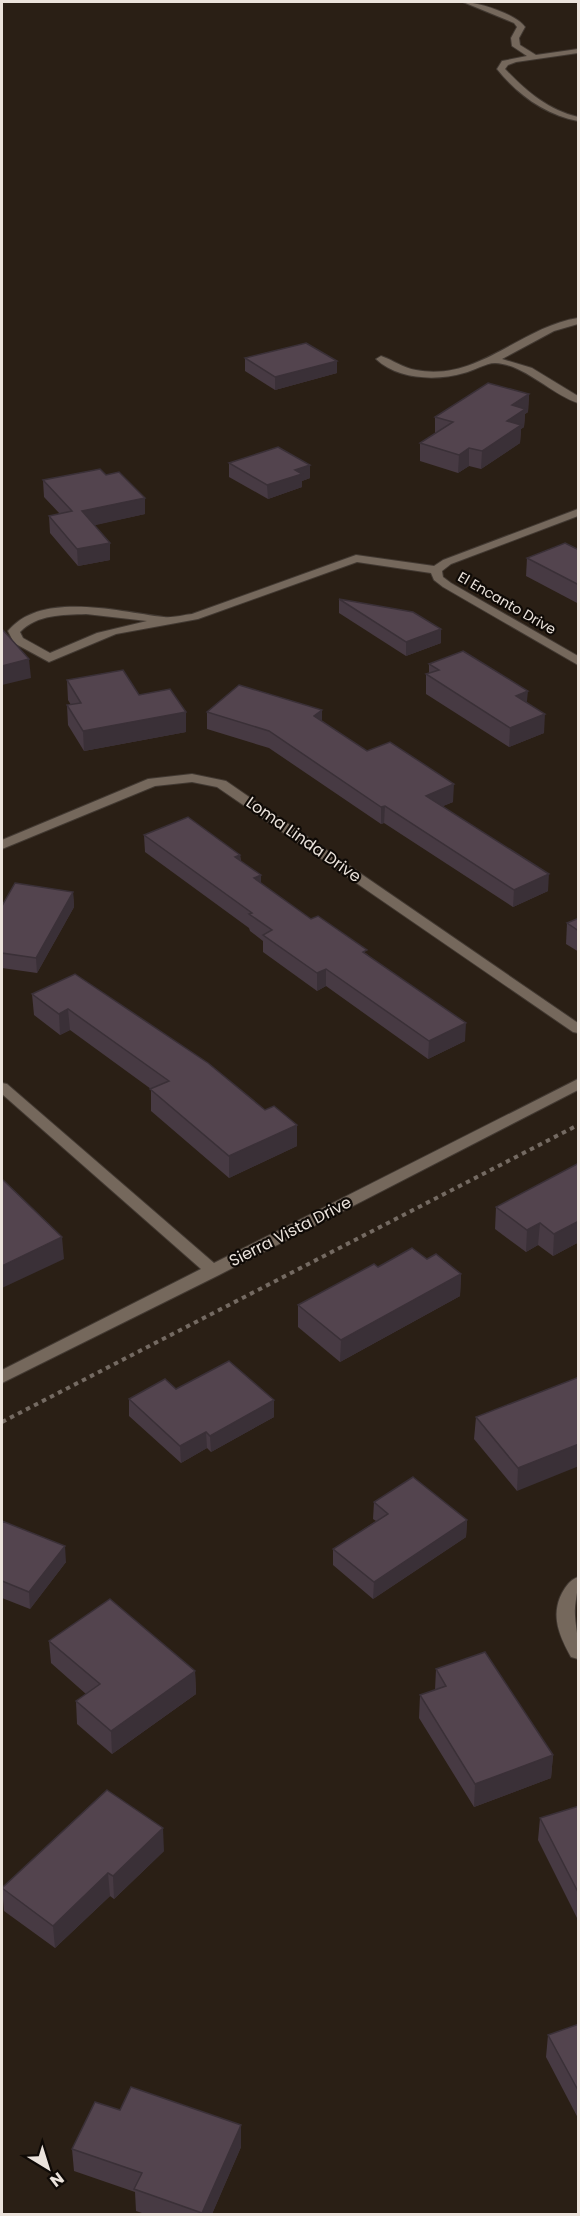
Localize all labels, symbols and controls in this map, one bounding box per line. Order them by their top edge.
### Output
street label: El Encanto Drive [454,567,560,639]
street label: Loma Linda Drive [241,791,366,888]
street label: Sierra Vista Drive [225,1191,355,1272]
north arrow [18,2138,78,2198]
text: N [45,2167,69,2192]

